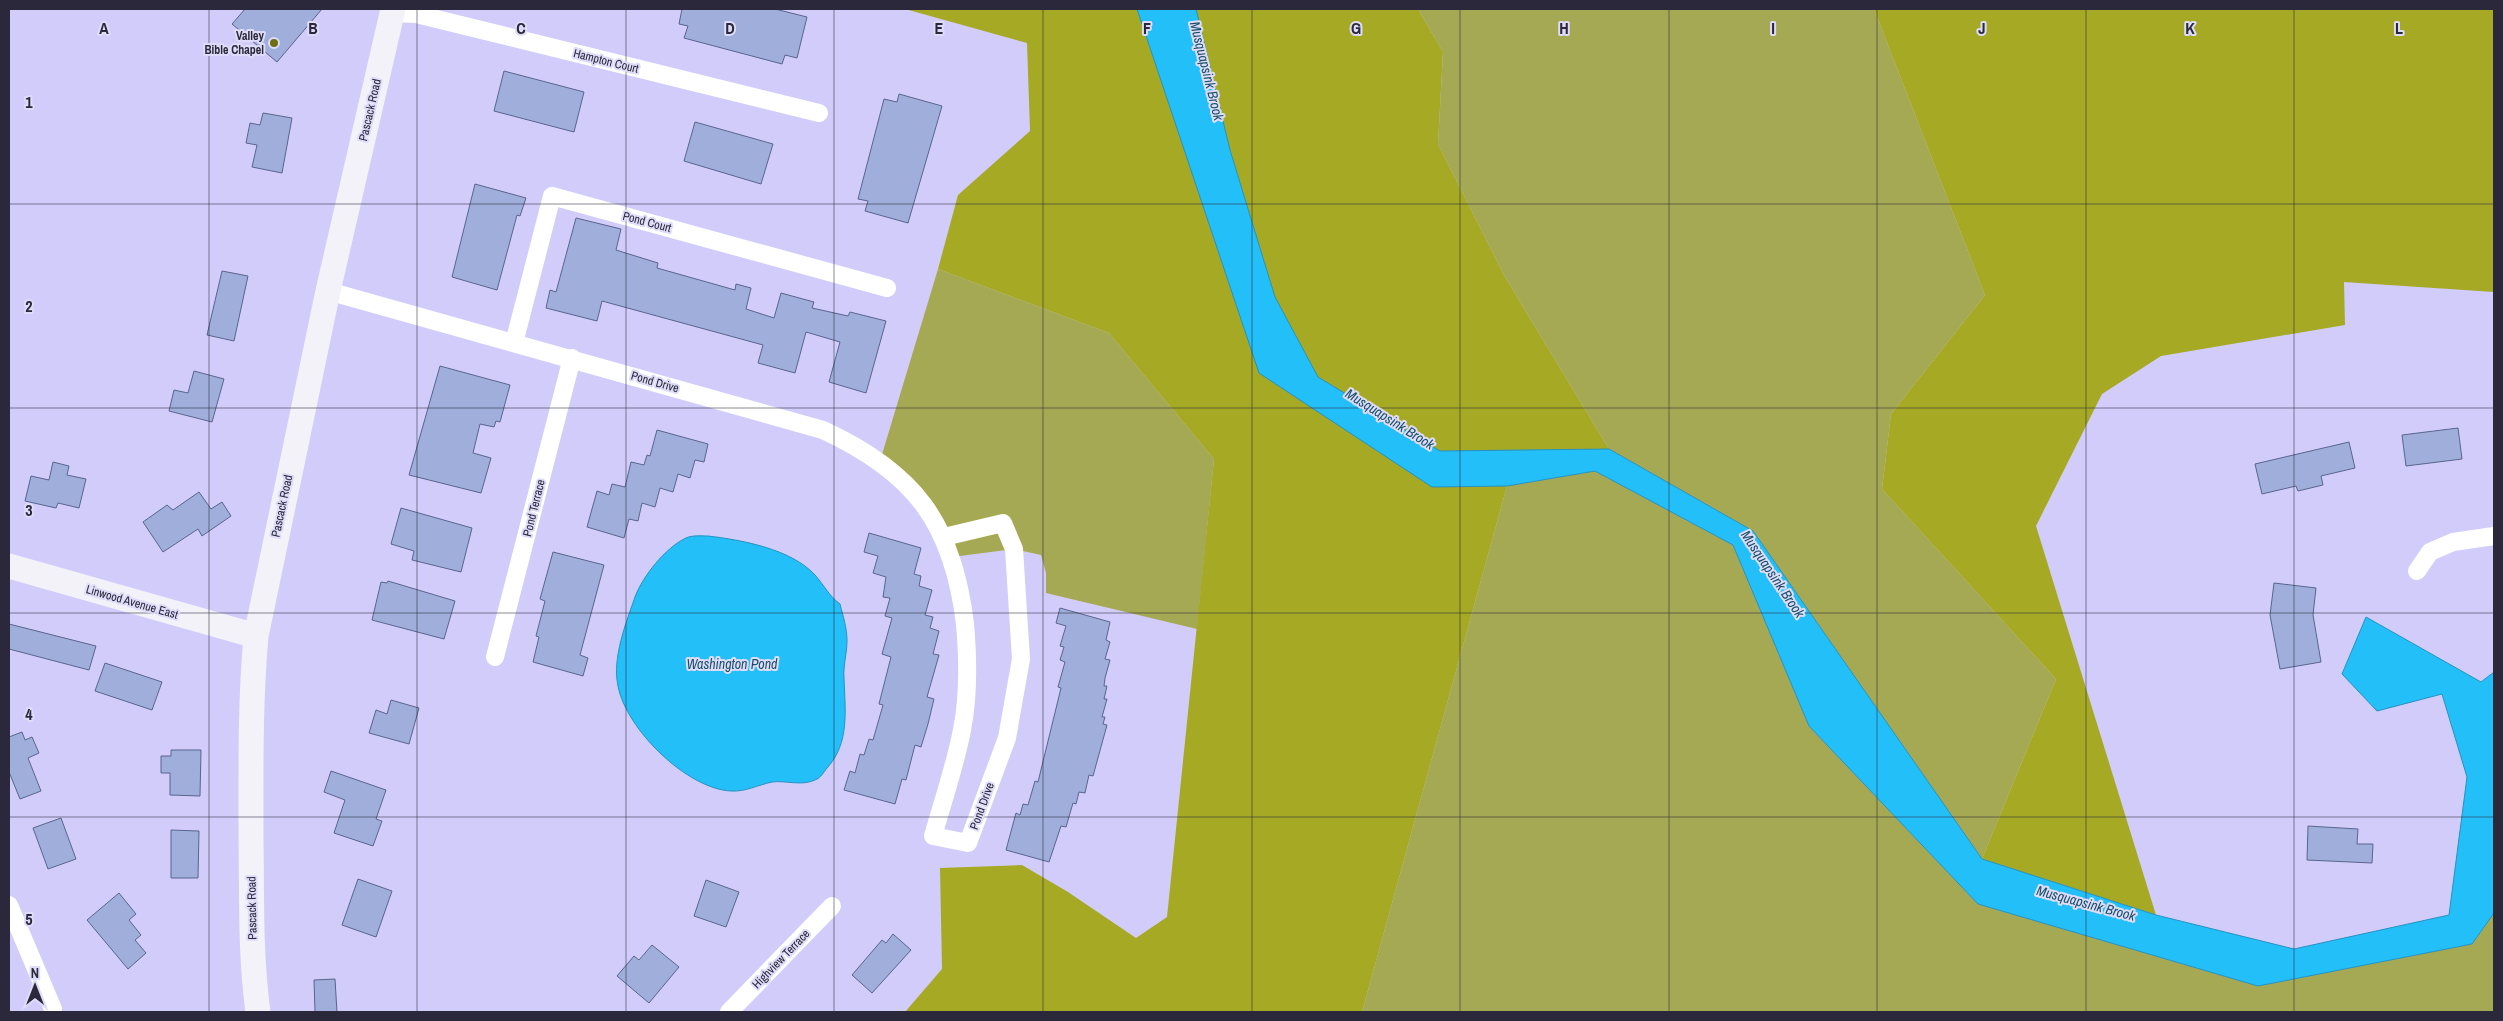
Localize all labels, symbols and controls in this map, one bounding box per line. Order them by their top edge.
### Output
text: A [99,17,109,39]
text: B [308,17,318,39]
text: C [516,17,526,39]
text: D [725,17,735,39]
text: E [935,17,944,39]
text: F [1143,17,1151,39]
text: G [1351,17,1361,39]
text: H [1559,17,1569,39]
text: I [1771,17,1775,39]
text: J [1978,17,1986,39]
text: K [2185,17,2195,39]
text: L [2395,17,2403,39]
water label: Musquapsink Brook [1186,20,1228,124]
place label: Valley Bible Chapel [204,28,265,58]
marker: Valley Bible Chapel [268,37,280,49]
street label: Hampton Court [572,45,641,77]
street label: Pascack Road [355,77,385,143]
text: 1 [25,91,33,113]
street label: Pond Court [621,208,673,236]
text: 2 [25,295,33,317]
street label: Pond Drive [629,368,681,396]
water label: Musquapsink Brook [1342,384,1439,454]
street label: Pascack Road [268,473,296,539]
street label: Pond Terrace [519,478,549,538]
text: 3 [25,499,33,521]
water label: Musquapsink Brook [1737,527,1810,622]
street label: Linwood Avenue East [84,581,180,623]
water label: Washington Pond [686,655,778,673]
text: 4 [25,703,33,725]
street label: Pond Drive [966,780,998,832]
street label: Pascack Road [243,876,261,940]
water label: Musquapsink Brook [2035,881,2139,925]
text: 5 [25,908,33,930]
street label: Highview Terrace [749,926,813,992]
north arrow [10,961,60,1011]
text: N [31,964,39,982]

